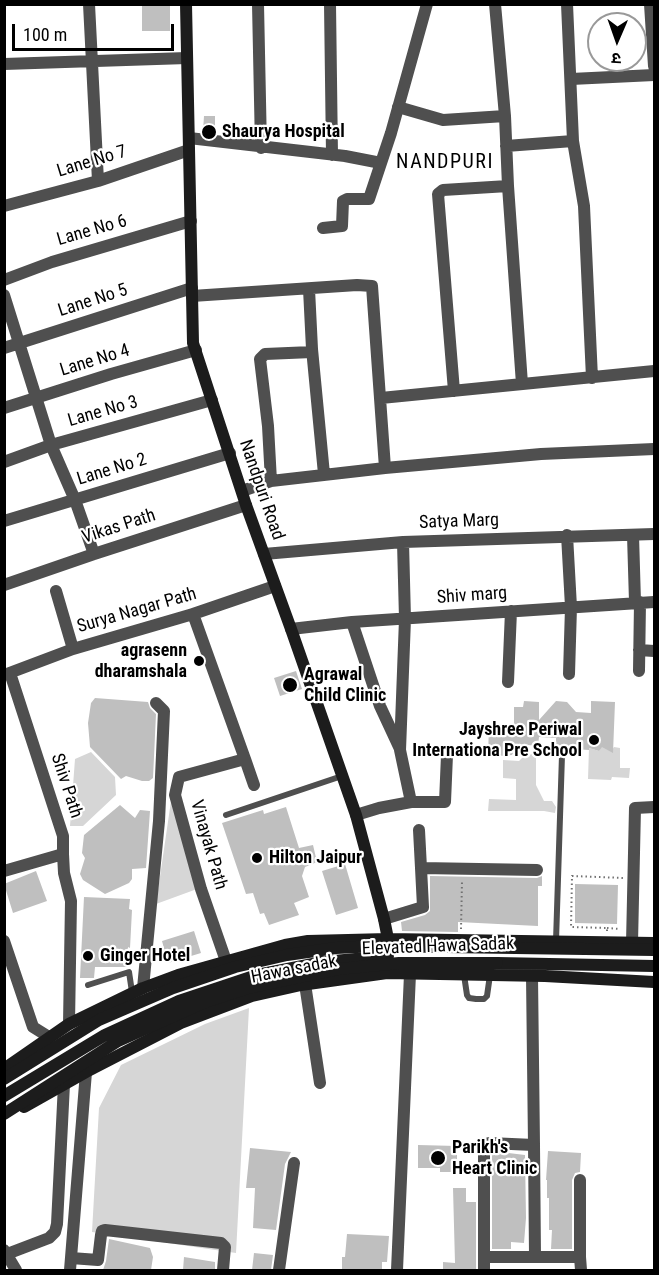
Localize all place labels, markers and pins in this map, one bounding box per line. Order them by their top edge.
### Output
place label: Shaurya Hospital [222,121,345,143]
marker: Shaurya Hospital [200,123,218,141]
place label: agrasenn dharamshala [95,640,187,682]
marker: agrasenn dharamshala [192,654,206,668]
place label: Agrawal Child Clinic [304,664,386,706]
marker: Agrawal Child Clinic [281,676,299,694]
place label: Jayshree Periwal Internationa Pre School [412,719,582,762]
marker: Jayshree Periwal Internationa Pre School [587,733,601,747]
place label: Hilton Jaipur [269,847,362,869]
marker: Hilton Jaipur [250,851,264,865]
place label: Ginger Hotel [100,945,190,967]
marker: Ginger Hotel [81,949,95,963]
place label: Parikh's Heart Clinic [452,1137,537,1180]
marker: Parikh's Heart Clinic [429,1149,447,1167]

